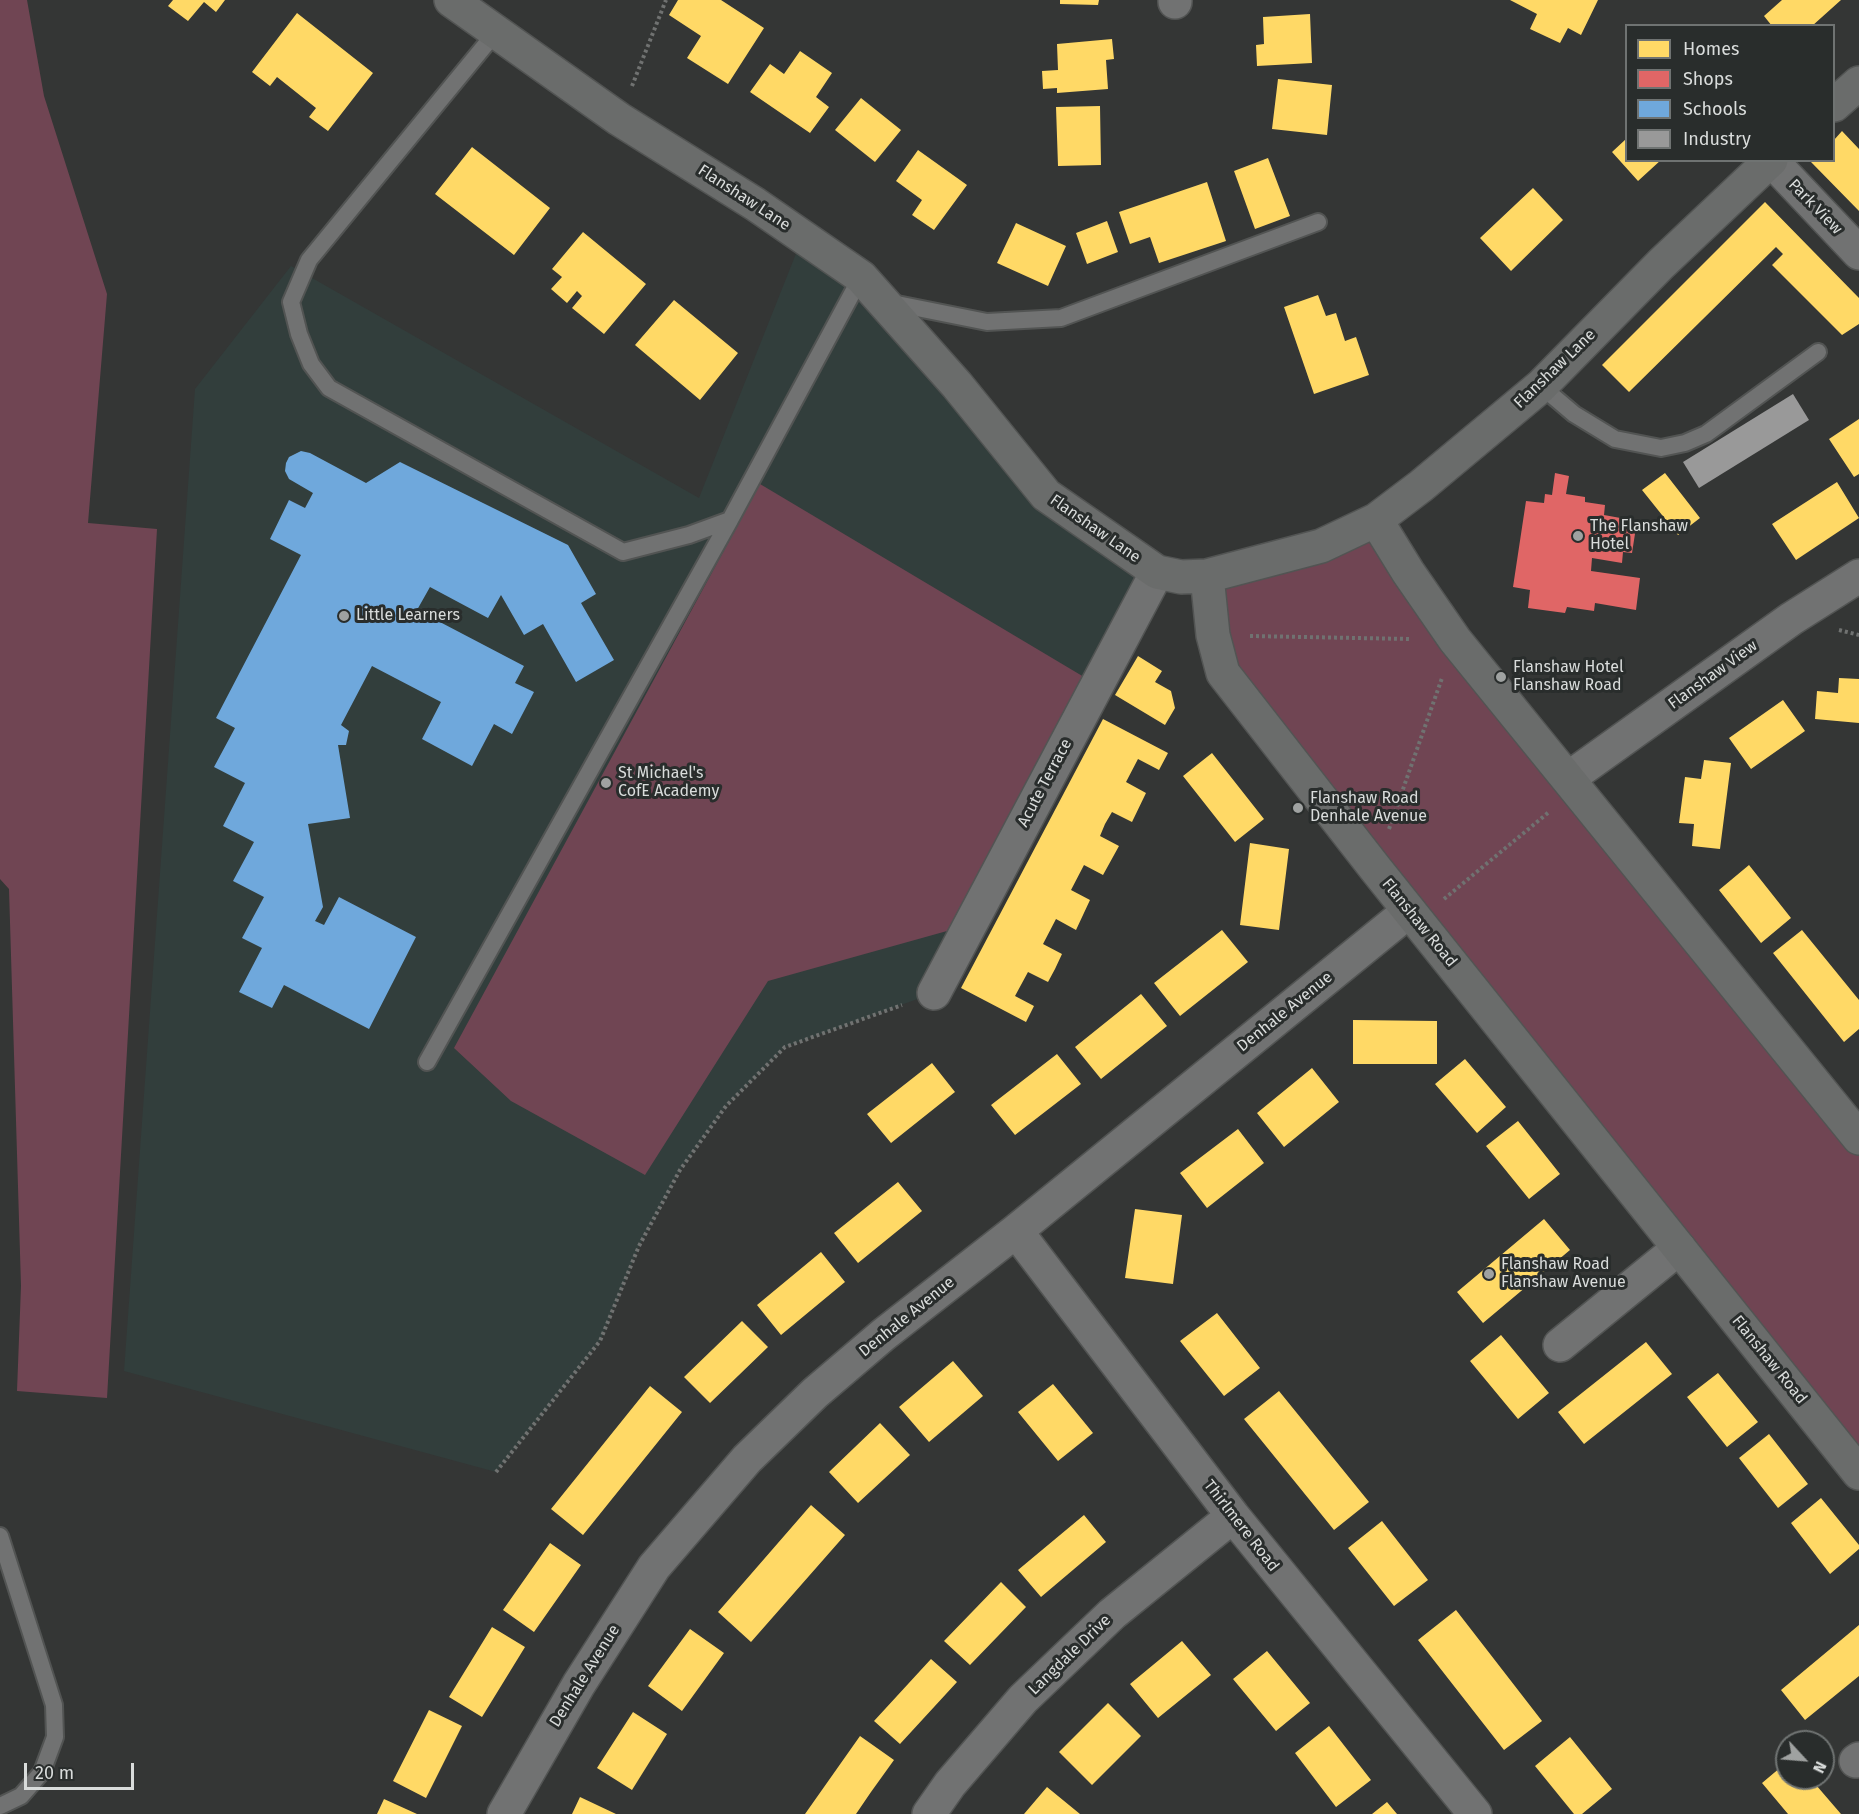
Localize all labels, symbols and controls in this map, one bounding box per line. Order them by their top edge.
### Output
legend [1625,24,1835,162]
text: Homes [1683,38,1739,60]
text: Shops [1683,68,1733,90]
text: Schools [1683,98,1747,120]
text: Industry [1683,128,1751,150]
street label: Flanshaw Lane [694,161,794,235]
street label: Park View [1784,175,1846,239]
street label: Flanshaw Lane [1510,325,1600,413]
street label: Flanshaw Lane [1046,491,1144,567]
place label: The Flanshaw Hotel [1590,517,1688,555]
marker: The Flanshaw Hotel [1571,529,1585,543]
place label: Little Learners [356,606,460,626]
marker: Little Learners [337,609,351,623]
street label: Flanshaw View [1665,636,1761,714]
place label: Flanshaw Hotel Flanshaw Road [1513,658,1624,696]
marker: Flanshaw Hotel Flanshaw Road [1494,670,1508,684]
street label: Acute Terrace [1014,736,1076,830]
place label: St Michael's CofE Academy [618,764,719,802]
marker: St Michael's CofE Academy [599,776,613,790]
place label: Flanshaw Road Denhale Avenue [1310,789,1427,827]
marker: Flanshaw Road Denhale Avenue [1291,801,1305,815]
street label: Flanshaw Road [1377,875,1461,971]
street label: Denhale Avenue [1233,968,1337,1056]
place label: Flanshaw Road Flanshaw Avenue [1501,1255,1626,1293]
marker: Flanshaw Road Flanshaw Avenue [1482,1267,1496,1281]
street label: Denhale Avenue [855,1273,959,1361]
street label: Flanshaw Road [1727,1312,1811,1408]
street label: Thirlmere Road [1199,1476,1283,1576]
street label: Langdale Drive [1025,1611,1115,1699]
street label: Denhale Avenue [546,1621,624,1731]
north arrow [1775,1730,1835,1790]
scale bar [27,1751,136,1789]
text: N [1809,1758,1831,1776]
text: 20 m [35,1762,74,1784]

